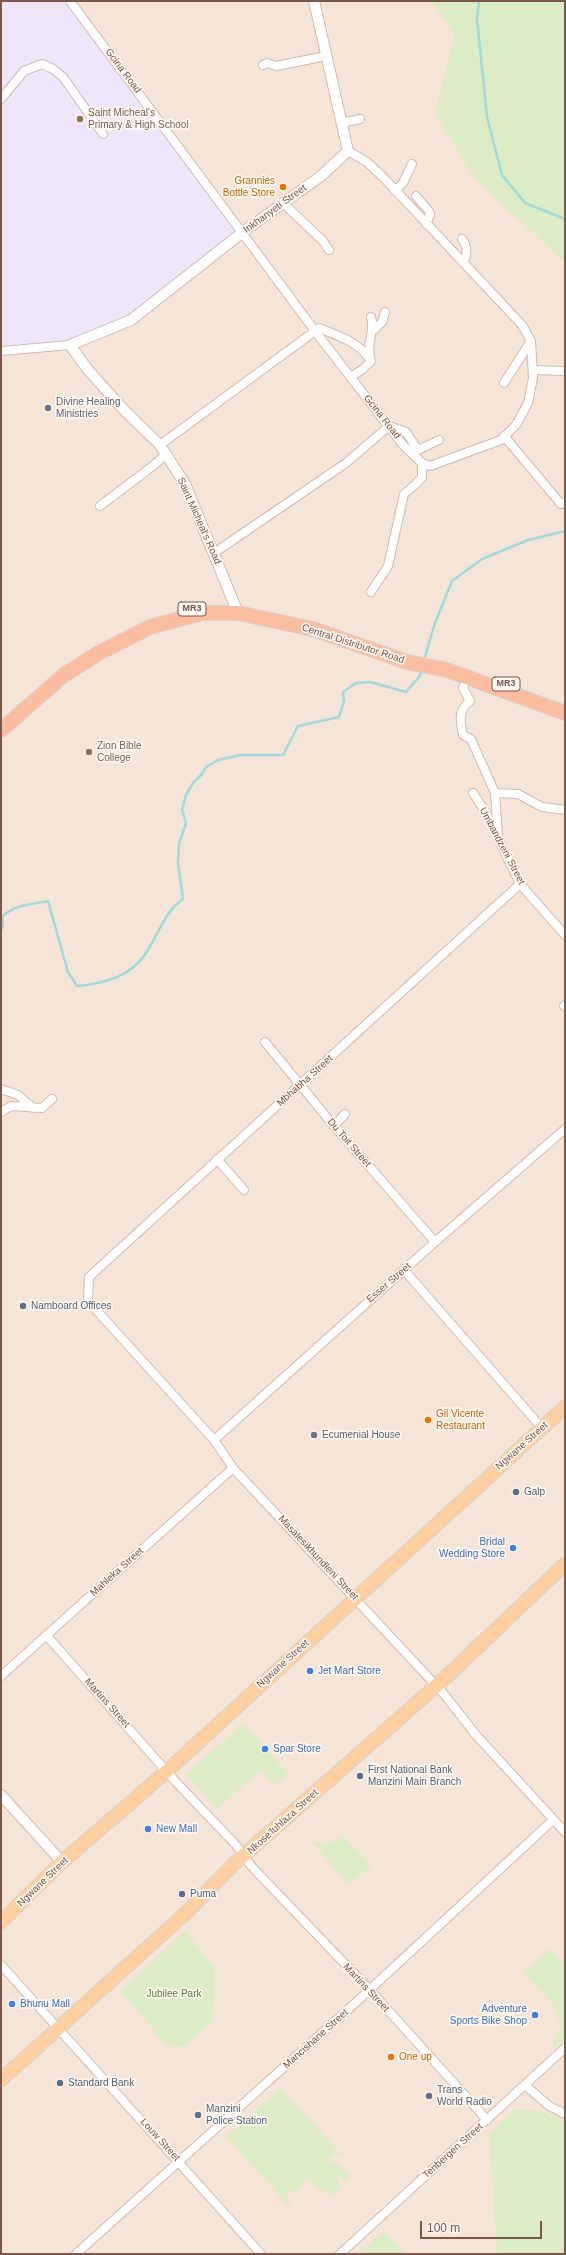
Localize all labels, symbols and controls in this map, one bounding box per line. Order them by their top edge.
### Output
street label: Gcina Road [102,46,144,96]
place label: Saint Micheal's Primary & High School [88,107,189,130]
marker: Saint Micheal's Primary & High School [75,114,85,124]
place label: Grannies Bottle Store [223,175,275,198]
street label: Inkhanyeti Street [241,182,309,236]
marker: Grannies Bottle Store [278,182,288,192]
street label: Gcina Road [361,392,403,442]
place label: Divine Healing Ministries [56,396,120,420]
marker: Divine Healing Ministries [43,403,53,413]
street label: Saint Micheal's Road [174,476,224,566]
road number: MR3 [178,602,206,616]
street label: Central Distributor Road [300,622,406,666]
road number: MR3 [492,677,520,691]
place label: Zion Bible College [97,740,141,764]
marker: Zion Bible College [84,747,94,757]
street label: Umbandzeni Street [477,805,527,887]
street label: Mbhabha Street [275,1053,335,1109]
street label: Du Toit Street [325,1116,373,1170]
street label: Esser Street [364,1260,414,1306]
place label: Namboard Offices [31,1300,111,1312]
marker: Namboard Offices [18,1301,28,1311]
place label: Gil Vicente Restaurant [436,1408,485,1432]
marker: Gil Vicente Restaurant [423,1415,433,1425]
street label: Ngwane Street [493,1419,551,1473]
place label: Ecumenial House [322,1429,400,1441]
marker: Ecumenial House [309,1430,319,1440]
place label: Galp [524,1486,545,1498]
marker: Galp [511,1487,521,1497]
street label: Masalesikhundleni Street [276,1513,360,1603]
place label: Bridal Wedding Store [439,1536,505,1560]
marker: Bridal Wedding Store [508,1543,518,1553]
street label: Mahleka Street [88,1545,146,1599]
street label: Ngwane Street [254,1637,312,1691]
place label: Jet Mart Store [318,1665,381,1677]
marker: Jet Mart Store [305,1666,315,1676]
street label: Martins Street [82,1676,132,1730]
place label: Spar Store [273,1743,321,1755]
marker: Spar Store [260,1744,270,1754]
place label: First National Bank Manzini Main Branch [368,1764,461,1788]
marker: First National Bank Manzini Main Branch [355,1771,365,1781]
street label: Nkose'luhlaza Street [245,1787,321,1857]
place label: New Mall [156,1823,197,1835]
marker: New Mall [143,1824,153,1834]
street label: Ngwane Street [15,1855,71,1909]
place label: Puma [190,1888,216,1900]
marker: Puma [177,1889,187,1899]
street label: Martins Street [340,1961,392,2015]
park label: Jubilee Park [146,1988,202,2000]
place label: Bhunu Mall [20,1998,70,2010]
marker: Bhunu Mall [7,1999,17,2009]
place label: Adventure Sports Bike Shop [450,2003,527,2026]
street label: Mancishane Street [281,2007,351,2071]
marker: Adventure Sports Bike Shop [530,2010,540,2020]
place label: One up [399,2051,432,2063]
marker: One up [386,2052,396,2062]
place label: Standard Bank [68,2077,134,2089]
marker: Standard Bank [55,2078,65,2088]
place label: Trans World Radio [437,2084,492,2108]
marker: Trans World Radio [424,2091,434,2101]
place label: Manzini Police Station [206,2103,267,2126]
marker: Manzini Police Station [193,2110,203,2120]
street label: Louw Street [138,2116,182,2164]
street label: Tenbergen Street [420,2121,486,2181]
scale bar [422,2213,544,2239]
text: 100 m [427,2221,460,2235]

